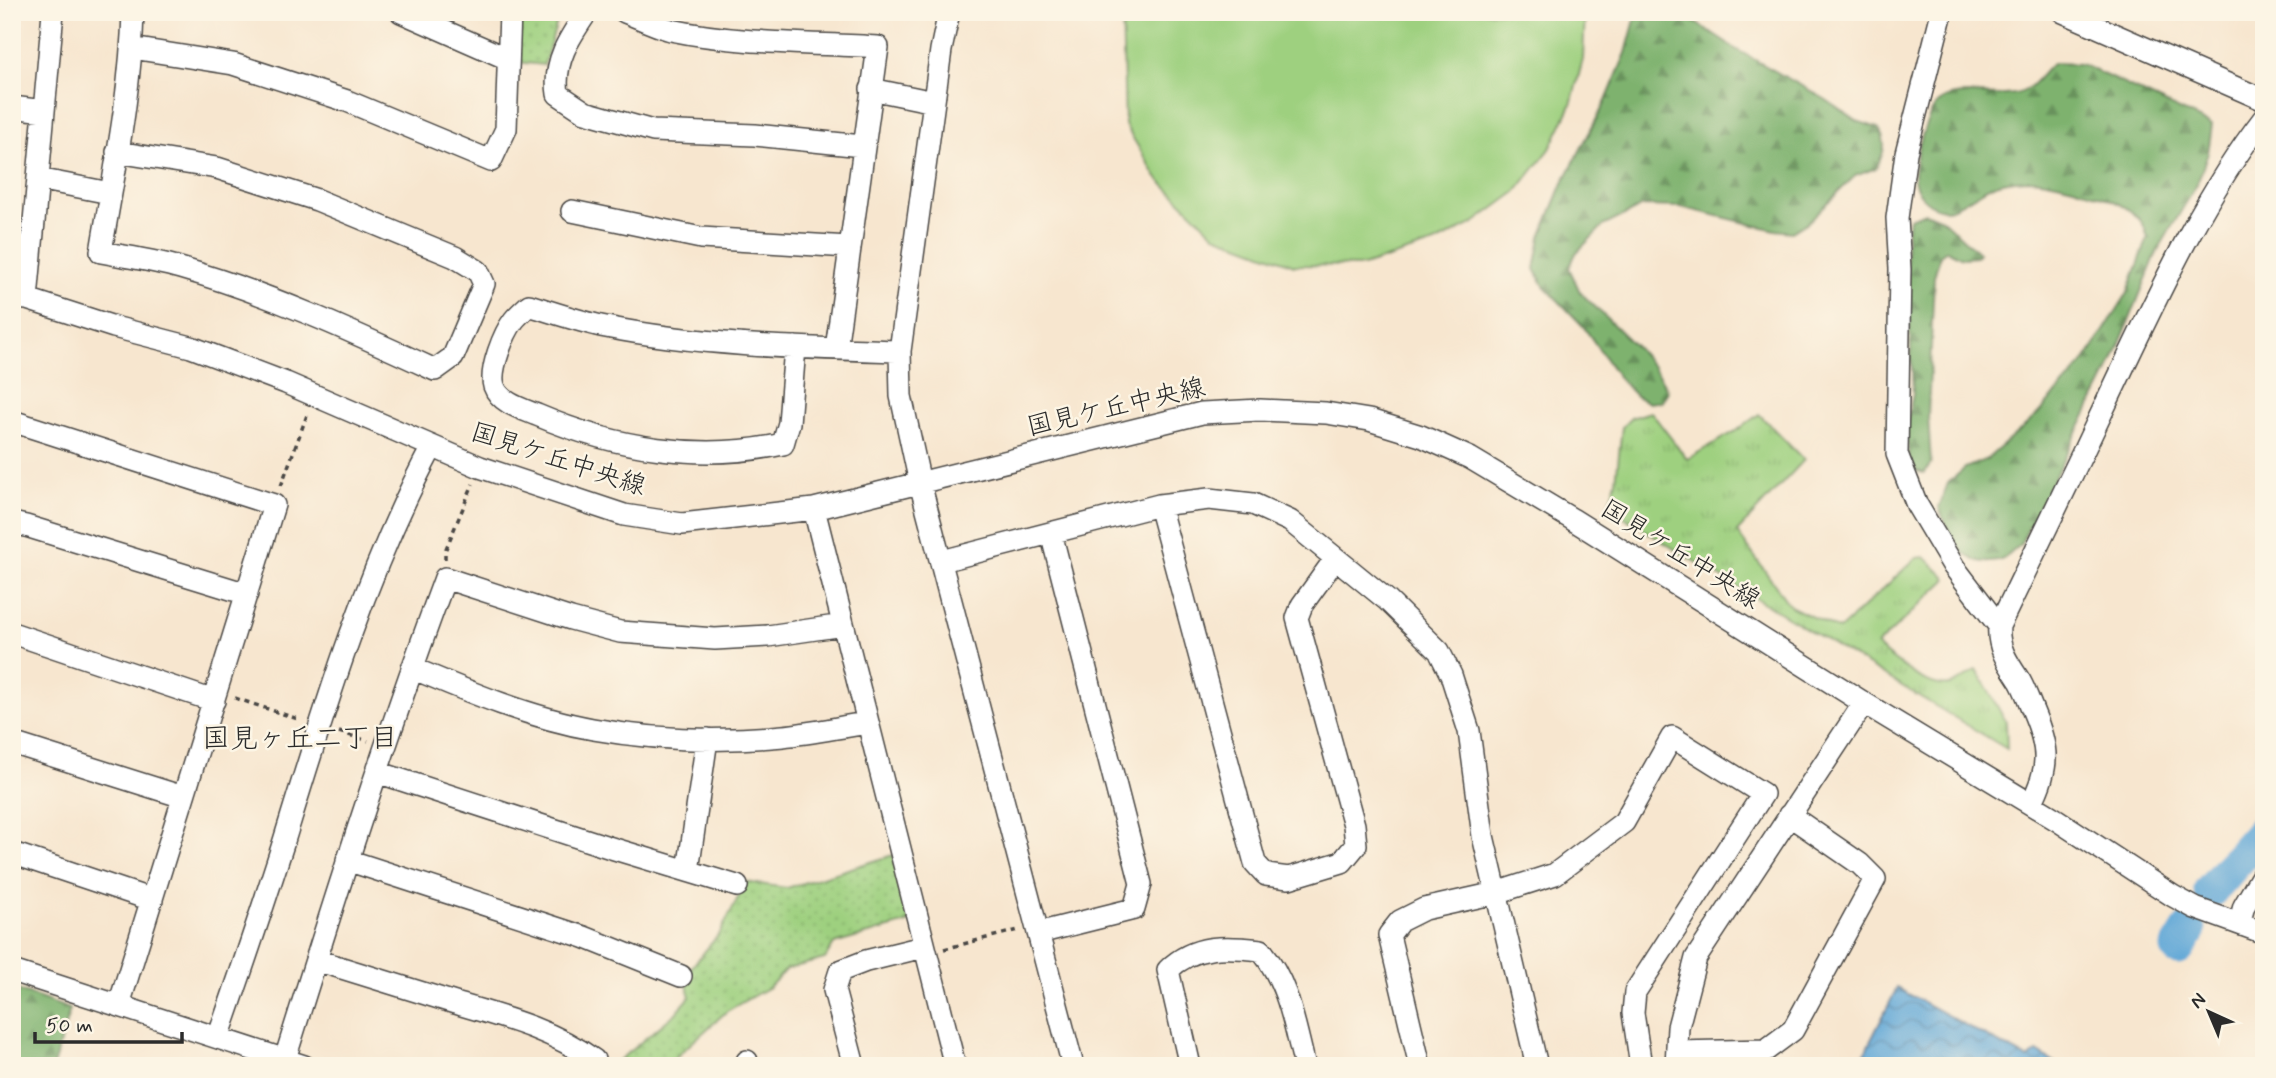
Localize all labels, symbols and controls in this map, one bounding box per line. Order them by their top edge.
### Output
street label: 国見ケ丘中央線 [1024,371,1208,445]
street label: 国見ケ丘中央線 [466,416,650,504]
street label: 国見ケ丘中央線 [1594,492,1766,618]
district label: 国見ヶ丘二丁目 [202,721,398,758]
north arrow [2174,976,2244,1046]
text: N [2185,987,2211,1014]
scale bar [35,1001,182,1045]
text: 50 m [46,1012,93,1040]

